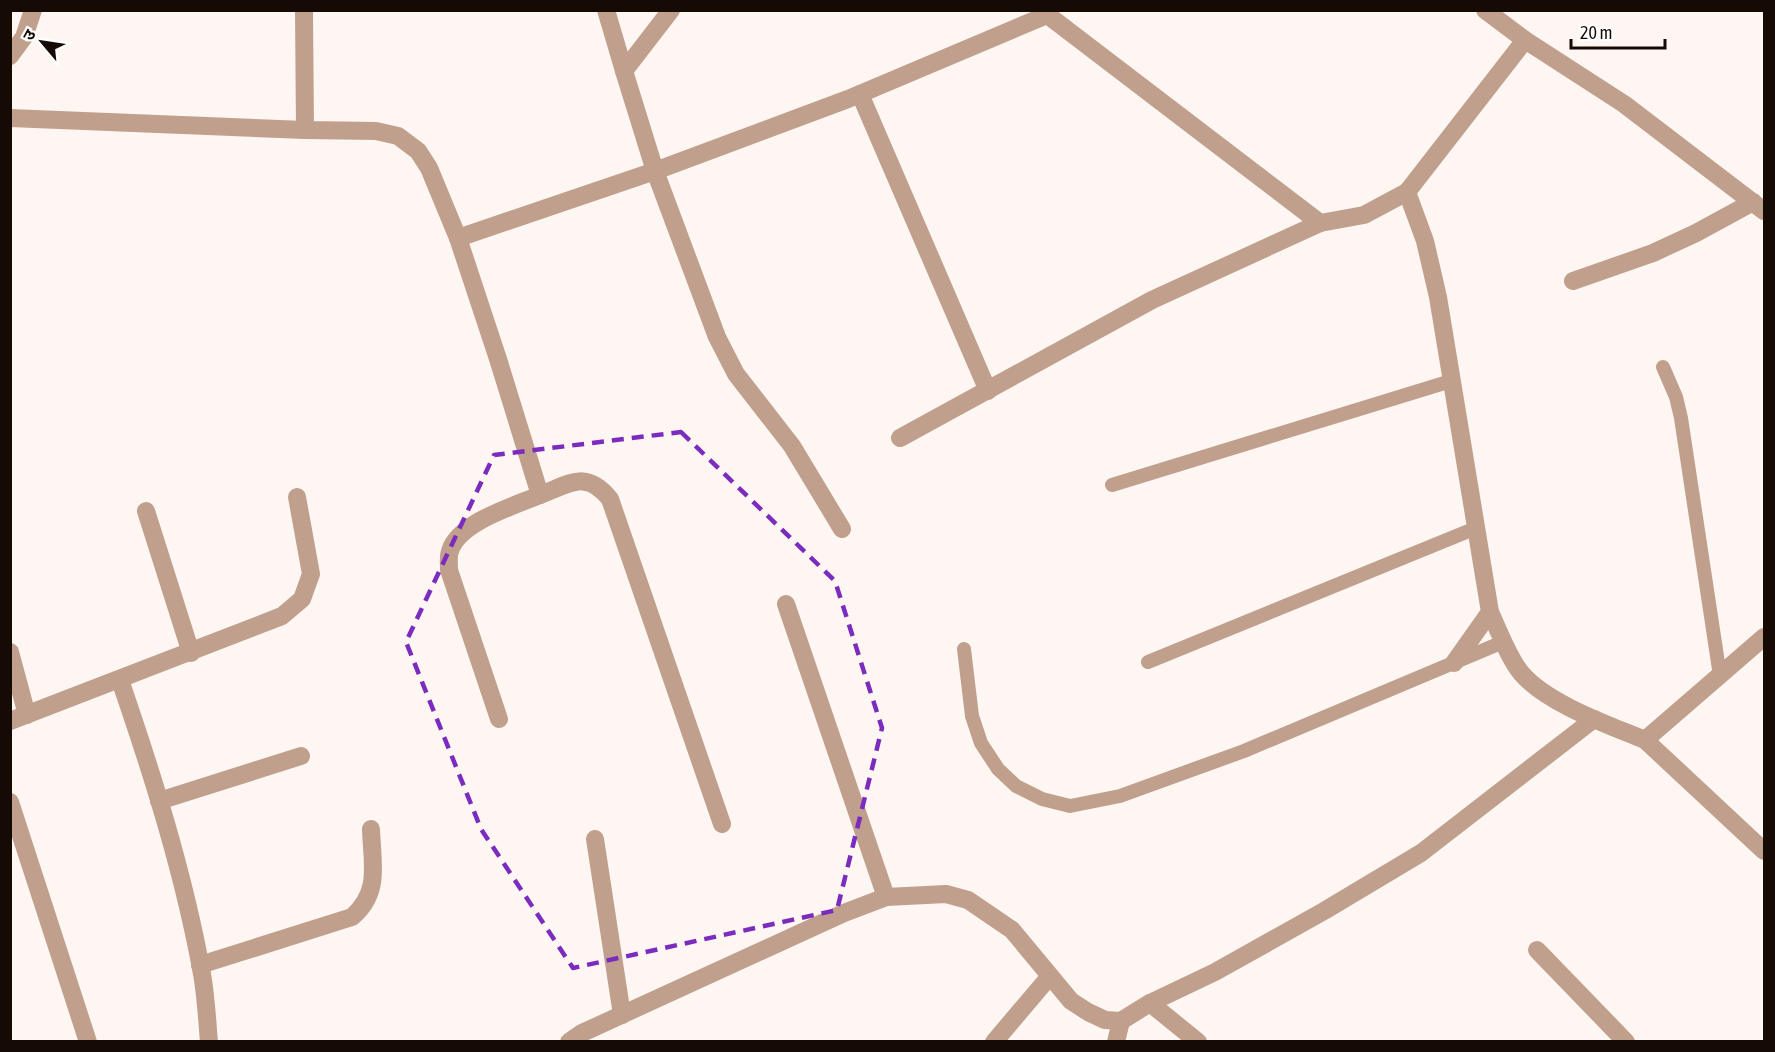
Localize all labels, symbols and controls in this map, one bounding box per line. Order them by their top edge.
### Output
north arrow [12,12,72,72]
scale bar [1571,12,1666,50]
text: 20 m [1580,22,1612,43]
text: उ [19,26,39,43]

